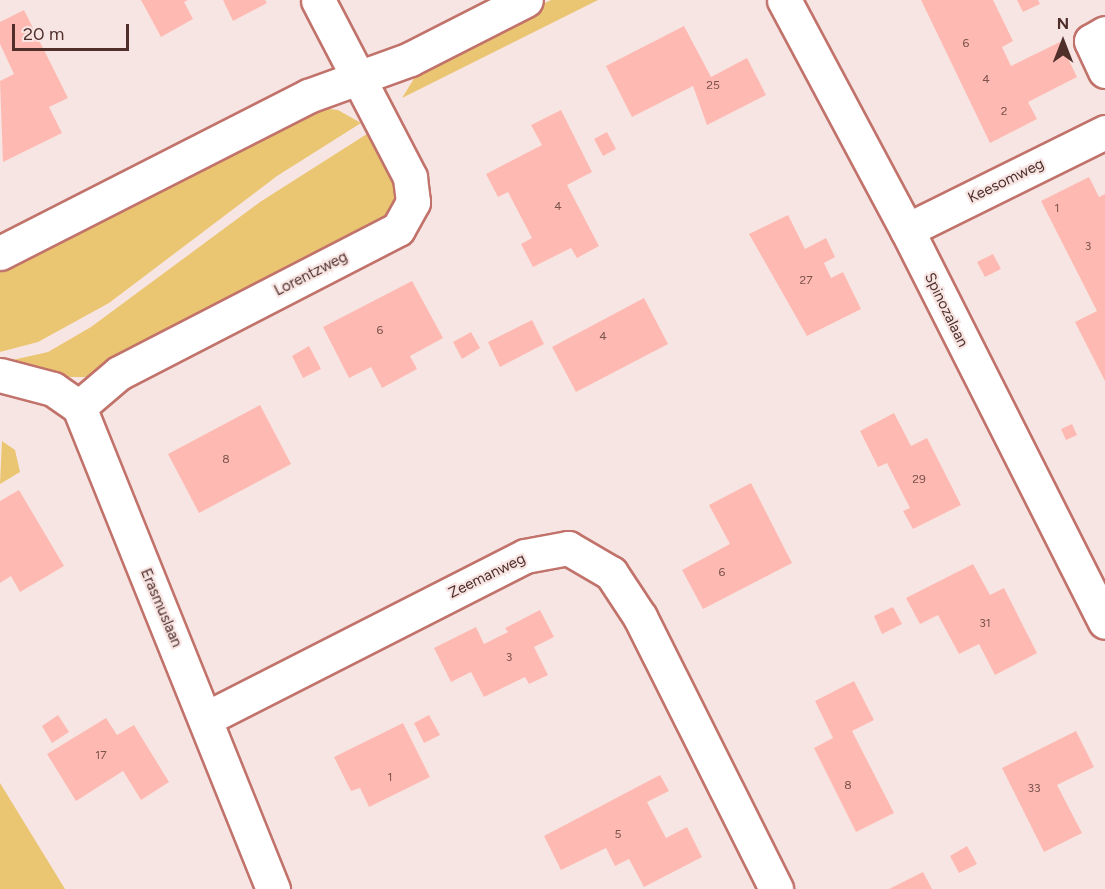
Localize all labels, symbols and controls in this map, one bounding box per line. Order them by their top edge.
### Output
scale bar [15,12,132,50]
north arrow [1033,12,1093,72]
text: N [1057,14,1069,33]
text: 20 m [23,23,64,45]
house number: 6 [963,37,969,51]
house number: 4 [982,73,990,87]
house number: 25 [706,79,720,93]
house number: 2 [1001,105,1007,119]
street label: Keesomweg [965,155,1047,207]
house number: 4 [554,200,562,214]
house number: 1 [1055,202,1059,216]
house number: 3 [1085,240,1091,254]
street label: Lorentzweg [271,248,351,300]
street label: Spinozalaan [920,270,972,350]
house number: 27 [799,274,813,288]
house number: 6 [377,324,383,338]
house number: 4 [599,330,607,344]
house number: 8 [222,453,230,467]
house number: 29 [912,473,926,487]
street label: Zeemanweg [446,550,528,602]
street label: Erasmuslaan [136,566,186,650]
house number: 6 [719,566,725,580]
house number: 31 [979,617,991,631]
house number: 3 [506,651,512,665]
house number: 17 [95,749,107,763]
house number: 1 [388,771,392,785]
house number: 8 [844,779,852,793]
house number: 33 [1027,782,1041,796]
house number: 5 [615,828,621,842]

